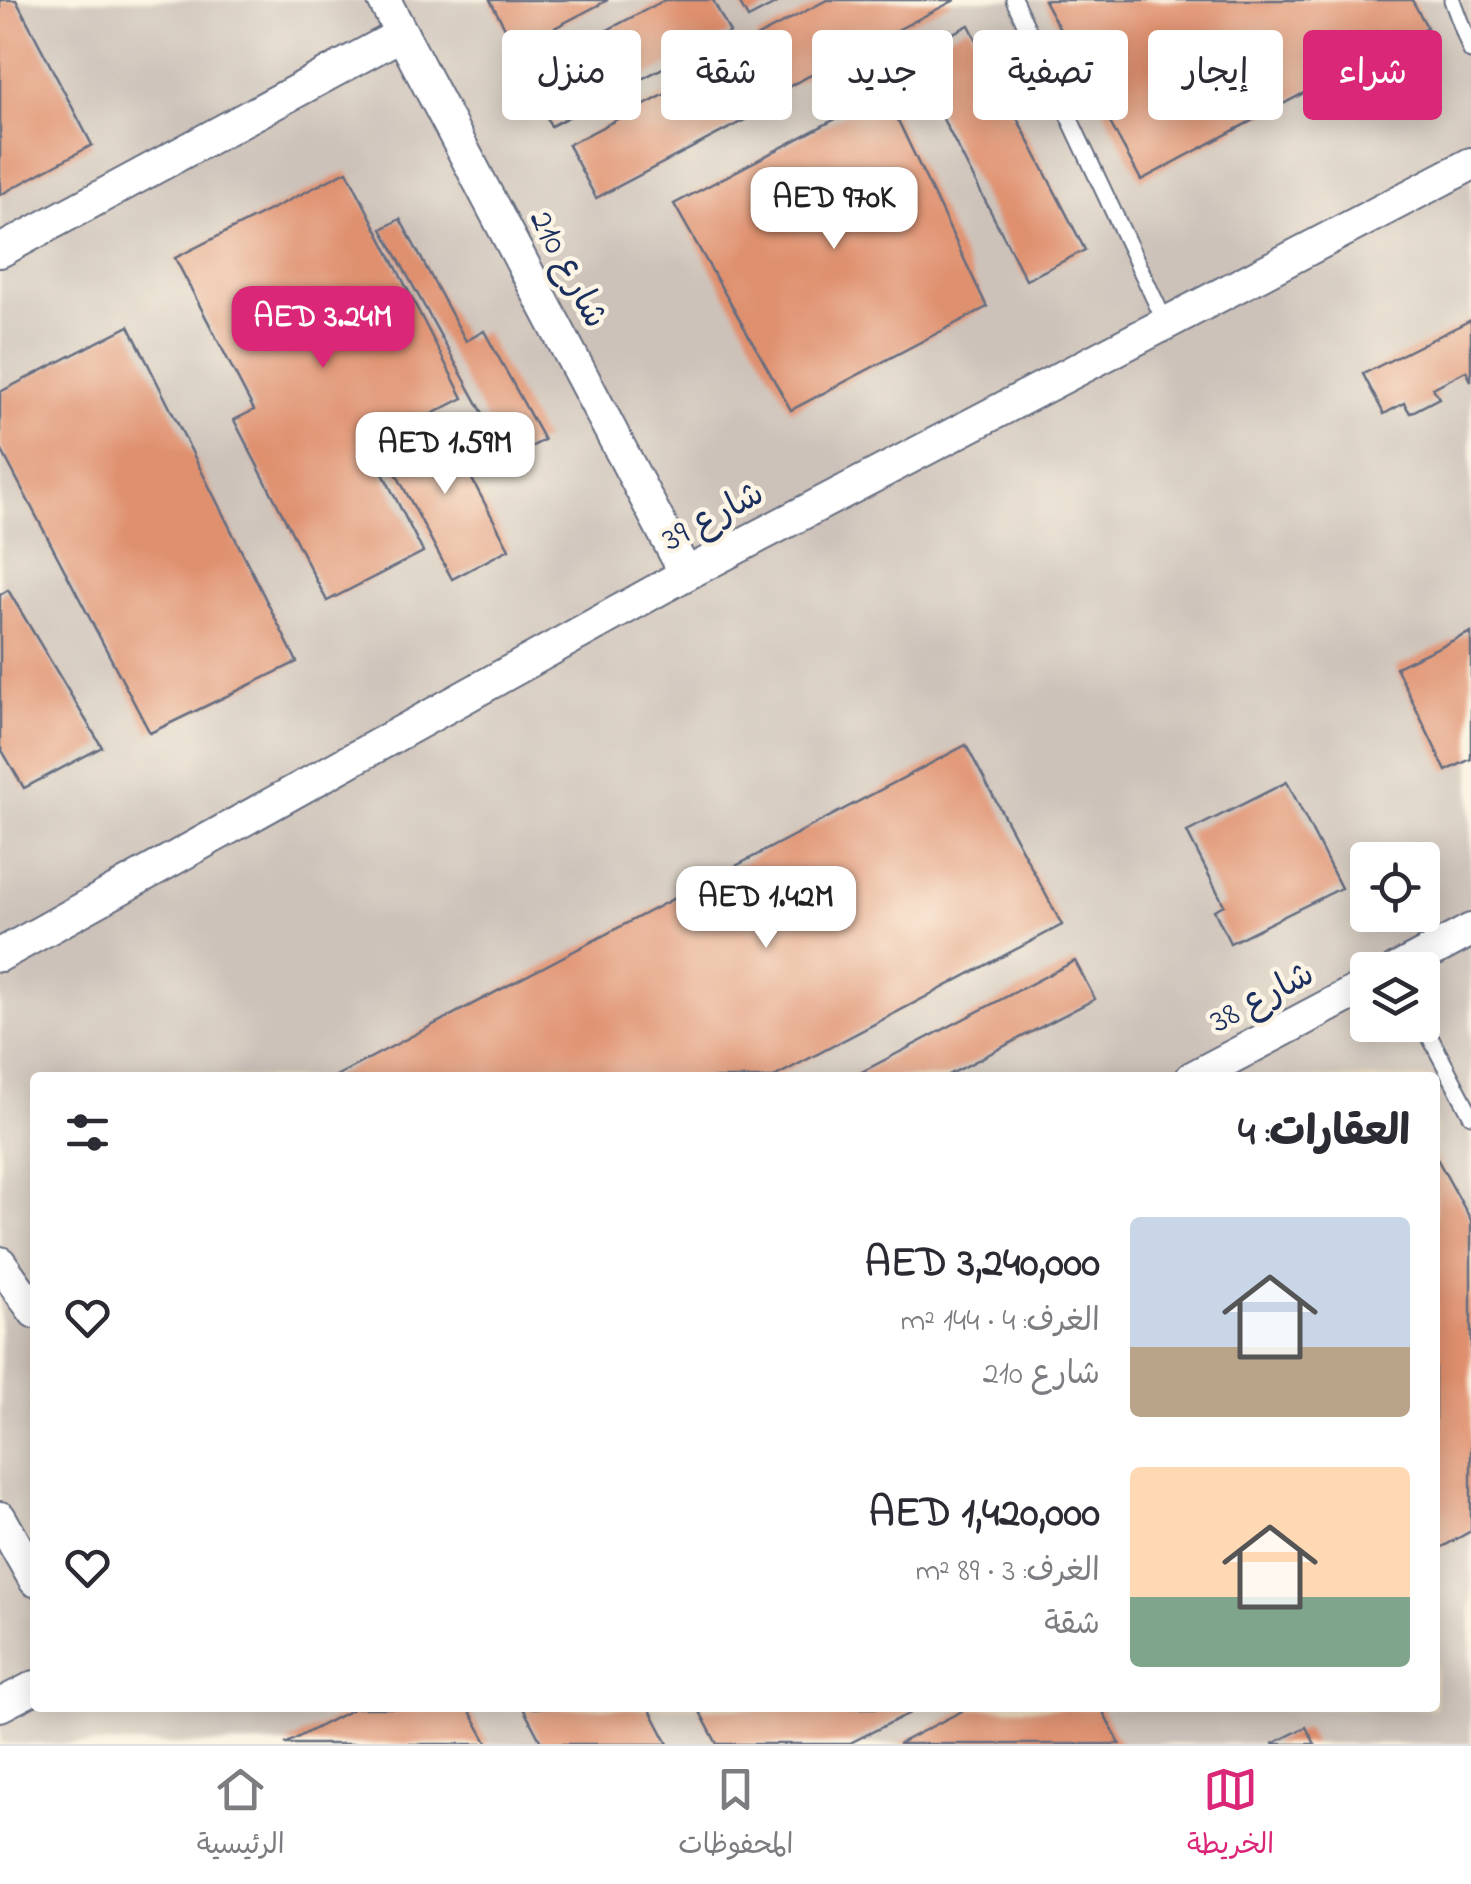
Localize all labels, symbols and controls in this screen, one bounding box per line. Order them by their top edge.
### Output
chip: منزل [502,30,641,120]
chip: شقة [661,30,792,120]
chip: جديد [812,30,953,120]
chip: تصفية [973,30,1128,120]
chip: إيجار [1148,30,1283,120]
chip: شراء [1303,30,1442,120]
pin: AED 970K [731,167,937,252]
text: AED 970K [773,176,895,223]
street label: شارع 210 [514,201,620,338]
pin: AED 3.24M [209,286,437,371]
text: AED 3.24M [254,295,392,342]
pin: AED 1.59M [331,412,559,497]
text: AED 1.59M [378,421,512,468]
street label: شارع 39 [653,470,774,566]
map controls [1350,842,1440,1042]
button: locate [1350,842,1440,932]
pin: AED 1.42M [652,866,880,951]
text: AED 1.42M [698,875,834,922]
street label: شارع 38 [1201,950,1324,1048]
button: layers [1350,952,1440,1042]
text: العقارات: 4 [1238,1103,1410,1164]
icon: filters [60,1105,115,1160]
text: AED 3,240,000 [865,1234,1100,1295]
icon: home [1210,1257,1330,1377]
icon: heart [60,1290,115,1345]
text: الغرف: 4 · 144 m² [901,1299,1100,1346]
text: شارع 210 [983,1352,1100,1399]
text: AED 1,420,000 [869,1484,1100,1545]
icon: home [1210,1507,1330,1627]
icon: heart [60,1540,115,1595]
text: الغرف: 3 · 89 m² [915,1549,1100,1596]
text: شقة [1044,1602,1100,1649]
tab: الرئيسية [197,1762,285,1868]
tab: المحفوظات [678,1762,793,1868]
tab: الخريطة [1187,1762,1274,1868]

